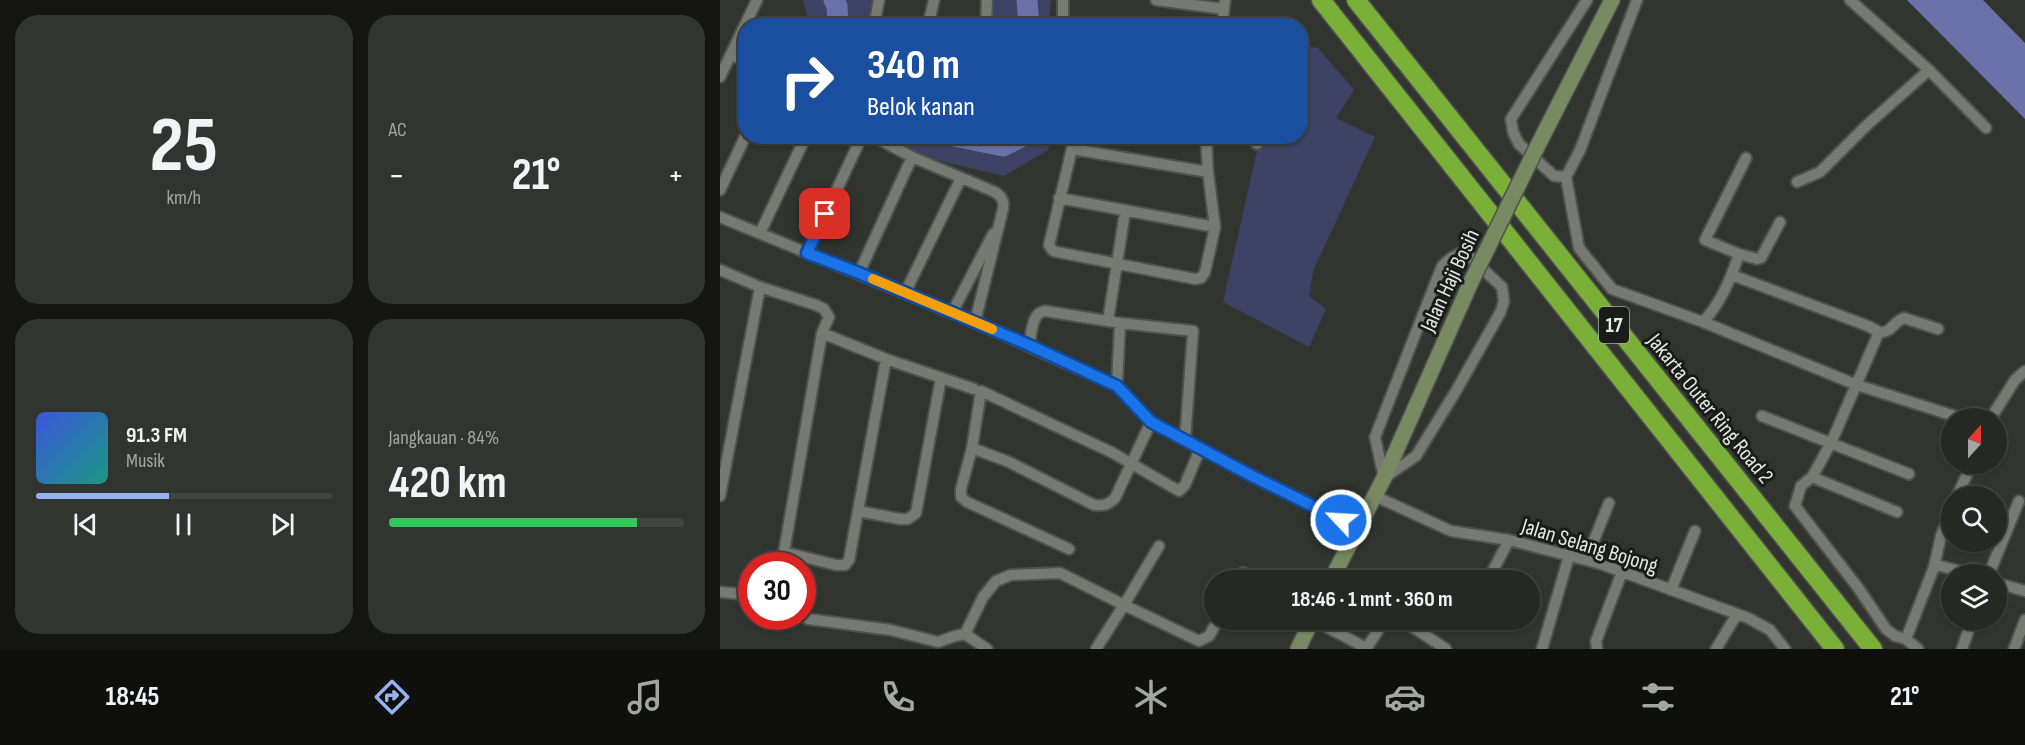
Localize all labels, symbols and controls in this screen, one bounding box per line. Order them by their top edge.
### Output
text: 340 m [867,40,960,91]
icon: right [768,42,846,120]
text: Belok kanan [867,91,975,123]
text: 25 [150,100,218,193]
text: AC [389,118,407,142]
text: 21° [512,148,561,203]
text: − [389,156,405,196]
text: + [668,156,684,196]
text: km/h [166,186,201,210]
pin [799,188,850,239]
icon: arrive [808,197,841,230]
street label: Jalan Haji Bosih [1414,225,1486,337]
road number: 17 [1599,307,1629,343]
street label: Jakarta Outer Ring Road 2 [1640,328,1779,489]
north arrow [1941,408,2007,474]
map controls [1941,408,2007,630]
text: 91.3 FM [126,422,187,449]
text: Jangkauan · 84% [389,426,499,450]
text: Musik [126,449,165,473]
text: 420 km [389,456,507,511]
button: search [1941,486,2007,552]
position arrow [1309,488,1373,552]
icon: previous [69,508,102,541]
icon: pause [167,508,200,541]
icon: next [266,508,299,541]
street label: Jalan Selang Bojong [1517,513,1661,580]
speed limit sign: 30 [738,552,816,630]
button: layers [1941,564,2007,630]
text: 18:46 · 1 mnt · 360 m [1291,586,1453,613]
icon: directions [371,676,413,718]
icon: music [624,676,666,718]
icon: phone [877,676,919,718]
icon: climate [1130,676,1172,718]
icon: car [1384,676,1426,718]
icon: filters [1637,676,1679,718]
text: 18:45 [106,681,159,713]
text: 21° [1890,681,1919,713]

